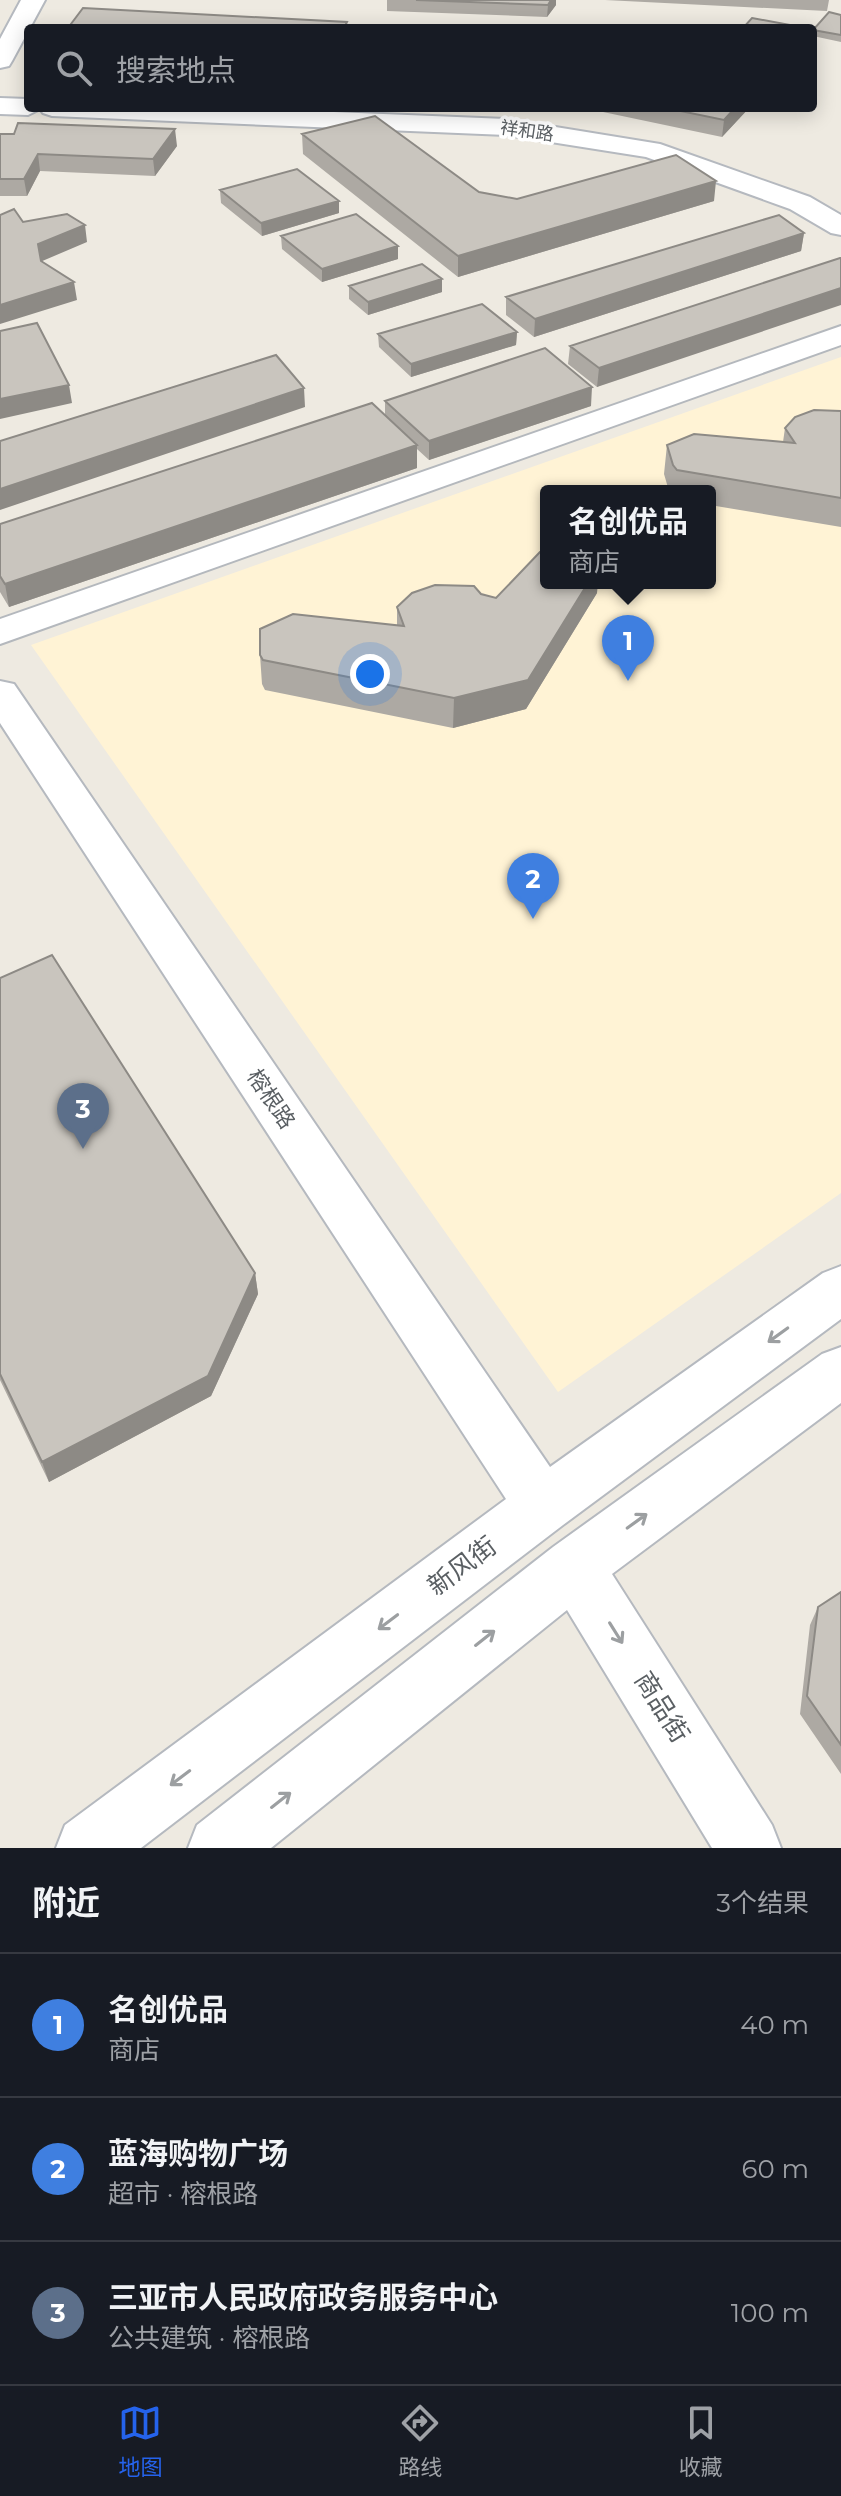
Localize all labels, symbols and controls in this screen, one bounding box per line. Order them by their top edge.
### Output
search box [24,24,817,112]
icon: search [52,46,96,90]
text: 搜索地点 [116,52,236,89]
street label: 祥和路 [499,116,555,146]
popup [540,485,716,589]
text: 名创优品 [568,503,688,540]
text: 商店 [568,546,620,578]
pin: 1 [602,615,654,681]
your location [350,654,390,694]
pin: 2 [507,853,559,919]
street label: 榕根路 [241,1064,301,1134]
pin: 3 [57,1083,109,1149]
one-way arrow [768,1326,789,1343]
one-way arrow [626,1513,648,1529]
street label: 新风街 [421,1530,503,1602]
one-way arrow [378,1613,399,1630]
one-way arrow [608,1621,624,1644]
one-way arrow [474,1629,495,1647]
street label: 商品街 [628,1665,696,1749]
one-way arrow [170,1770,191,1787]
one-way arrow [270,1791,291,1808]
text: 附近 [32,1882,100,1924]
text: 3个结果 [716,1887,809,1919]
text: 名创优品 [108,1991,228,2028]
text: 1 [53,2009,63,2041]
text: 40 m [740,2009,809,2041]
text: 商店 [108,2034,160,2066]
text: 蓝海购物广场 [108,2135,288,2172]
text: 2 [50,2153,66,2185]
text: 60 m [742,2153,809,2185]
text: 超市 · 榕根路 [108,2178,258,2210]
text: 三亚市人民政府政务服务中心 [108,2279,498,2316]
text: 3 [50,2297,66,2329]
text: 100 m [731,2297,809,2329]
text: 公共建筑 · 榕根路 [108,2322,310,2354]
tab: 地图 [118,2401,162,2481]
tab: 路线 [398,2401,443,2481]
tab: 收藏 [679,2401,723,2481]

